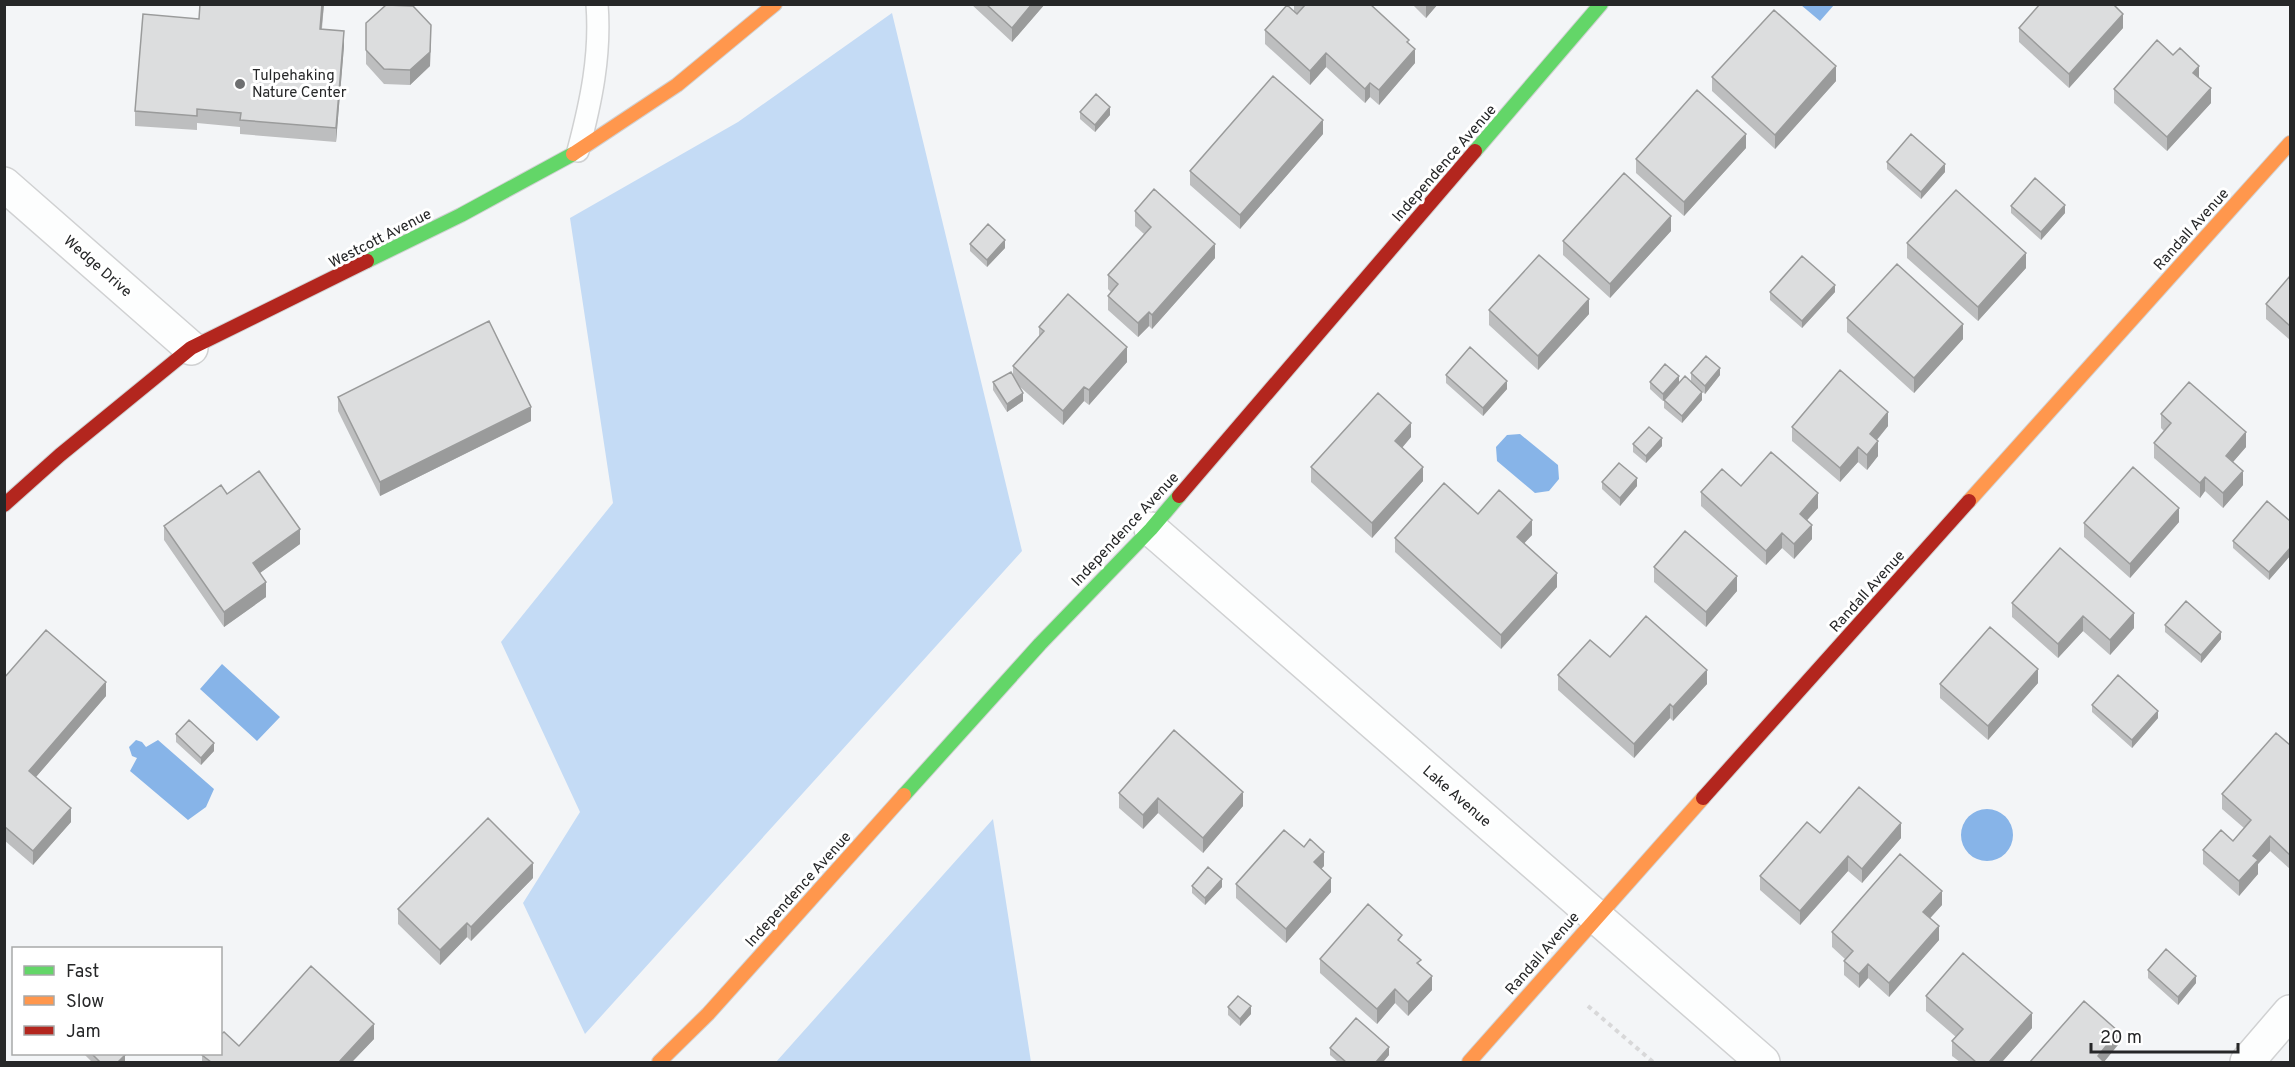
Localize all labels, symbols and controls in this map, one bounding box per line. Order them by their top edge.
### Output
place label: Tulpehaking Nature Center [252,67,347,103]
marker: Tulpehaking Nature Center [233,77,247,91]
street label: Independence Avenue [1389,101,1501,227]
street label: Randall Avenue [2150,185,2234,275]
street label: Westcott Avenue [326,205,435,273]
street label: Wedge Drive [59,232,135,302]
street label: Independence Avenue [1068,469,1184,591]
street label: Randall Avenue [1826,547,1910,637]
street label: Lake Avenue [1418,762,1494,832]
street label: Independence Avenue [742,828,856,952]
street label: Randall Avenue [1502,909,1584,999]
legend [12,947,222,1055]
text: Fast [66,961,99,984]
text: Slow [66,991,104,1014]
scale bar [2091,1016,2238,1054]
text: Jam [66,1021,101,1044]
text: 20 m [2100,1027,2142,1050]

